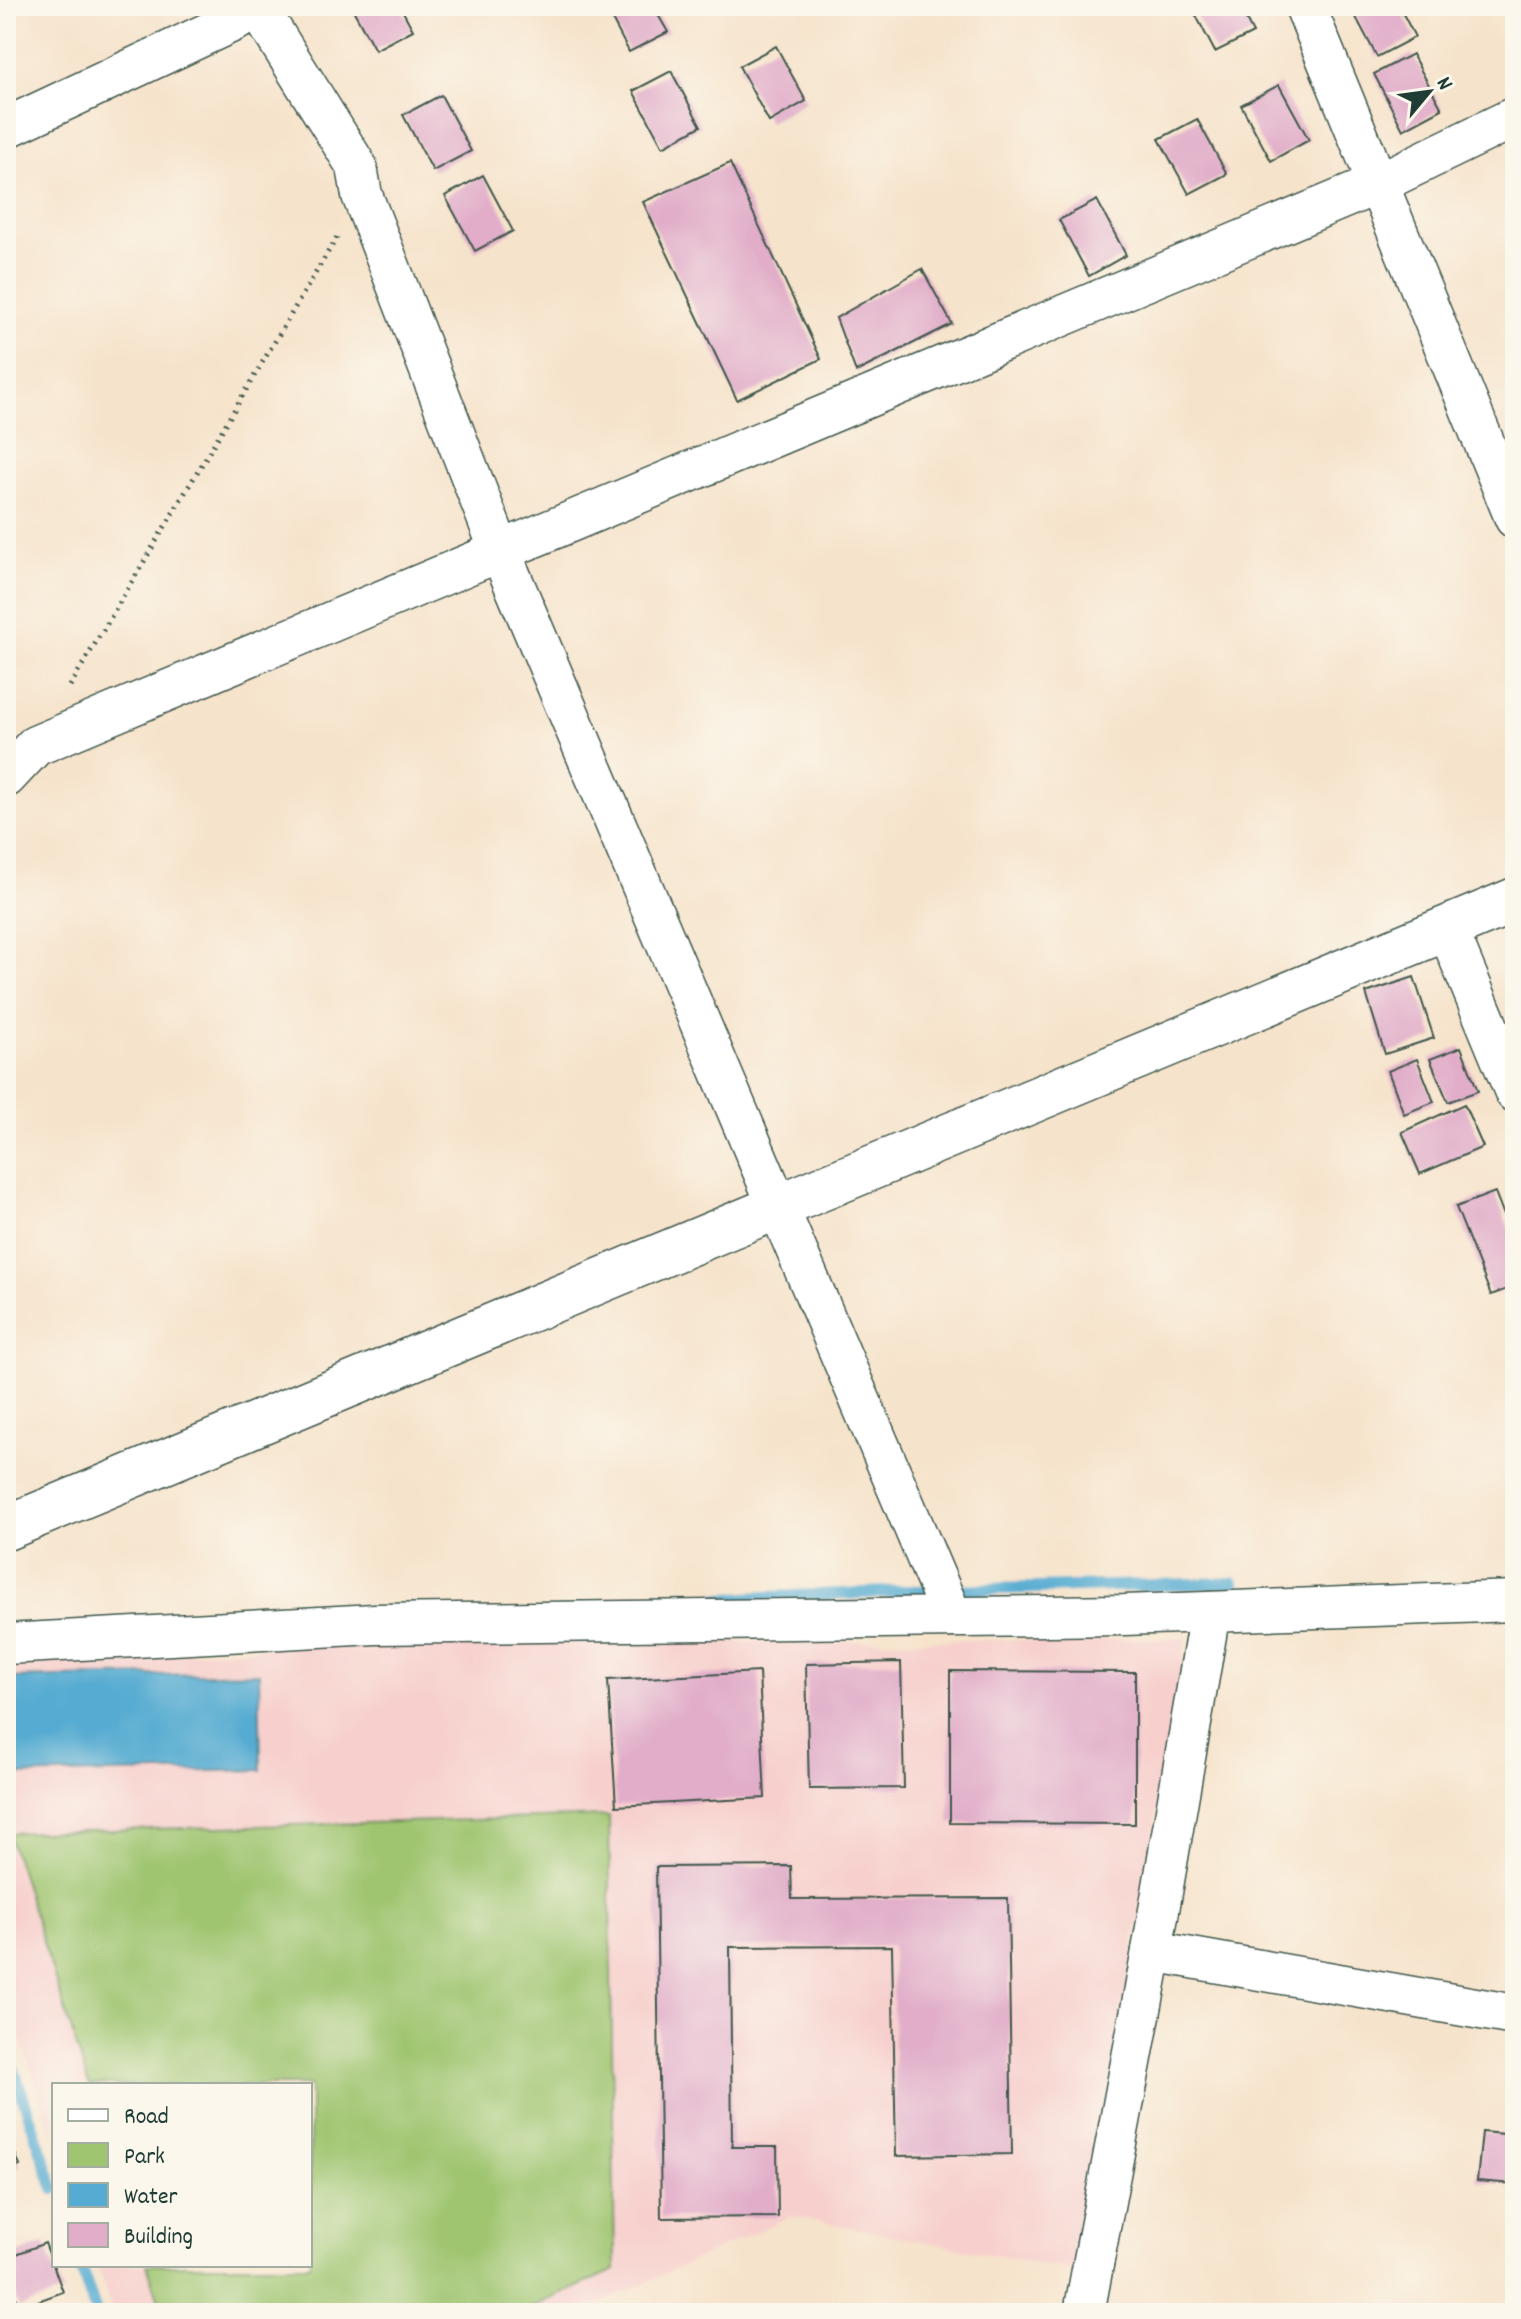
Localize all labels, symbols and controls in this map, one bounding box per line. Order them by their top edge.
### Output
north arrow [1389,52,1469,132]
text: N [1427,72,1460,96]
legend [52,2083,312,2267]
text: Road [124,2101,169,2135]
text: Park [124,2141,165,2175]
text: Water [124,2181,177,2215]
text: Building [124,2221,193,2255]

